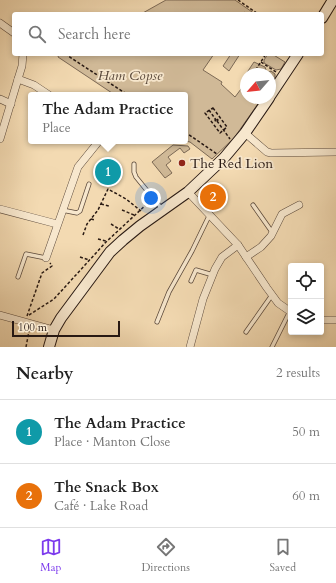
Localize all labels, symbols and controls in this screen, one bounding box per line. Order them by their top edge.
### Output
search box [12,12,324,56]
icon: search [26,23,48,45]
text: Search here [58,24,131,44]
park label: Ham Copse [98,66,163,85]
north arrow [240,68,276,104]
popup [28,92,188,144]
text: The Adam Practice [42,99,174,119]
text: Place [42,119,71,137]
place label: The Red Lion [190,154,273,173]
pin: 1 [95,157,121,187]
marker: The Red Lion [177,158,187,168]
pin: 2 [200,182,226,212]
your location [141,188,161,208]
map controls [288,263,324,335]
button: locate [288,263,324,299]
button: layers [288,299,324,335]
scale bar [12,319,120,338]
text: 100 m [18,320,47,335]
text: Nearby [16,362,73,385]
text: 2 results [276,364,320,382]
text: The Adam Practice [54,413,186,433]
text: 1 [26,423,32,441]
text: 50 m [292,423,320,441]
text: Place · Manton Close [54,433,171,451]
text: The Snack Box [54,477,159,497]
text: 2 [26,487,32,505]
text: 60 m [292,487,320,505]
text: Café · Lake Road [54,497,148,515]
tab: Map [40,536,62,575]
tab: Directions [141,536,190,575]
tab: Saved [270,536,296,575]

